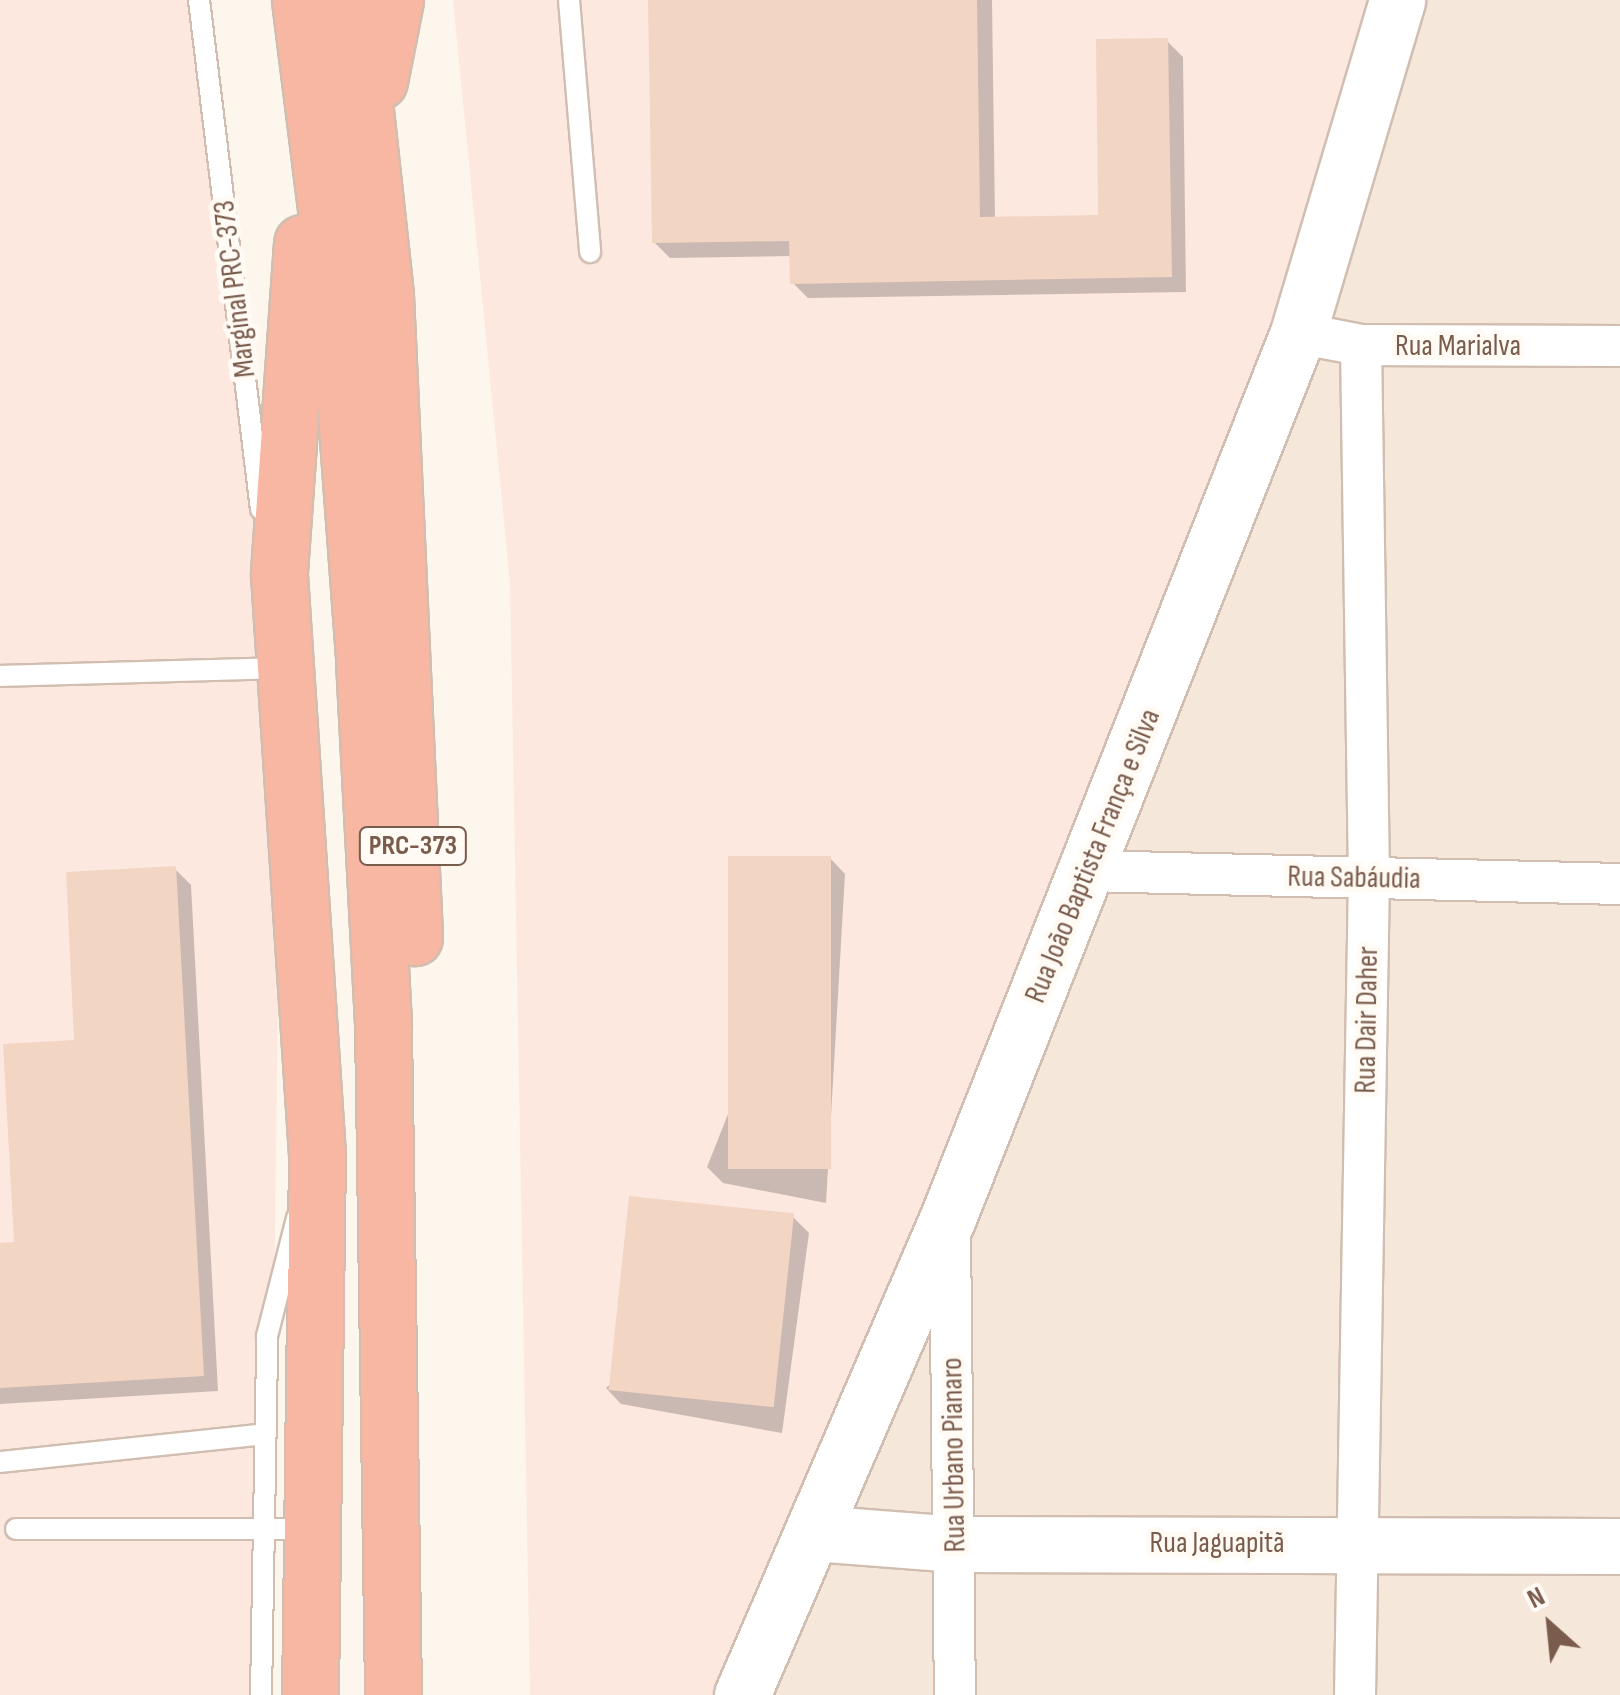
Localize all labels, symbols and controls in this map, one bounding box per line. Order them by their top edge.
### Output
street label: Marginal PRC-373 [206,198,264,380]
street label: Rua Marialva [1395,328,1521,364]
street label: Rua João Baptista França e Silva [1018,704,1168,1008]
road number: PRC-373 [358,823,468,869]
street label: Rua Sabáudia [1287,859,1421,897]
street label: Rua Dair Daher [1348,946,1386,1094]
street label: Rua Urbano Pianaro [934,1357,974,1553]
street label: Rua Jaguapitã [1149,1525,1285,1561]
north arrow [1500,1575,1600,1675]
text: N [1522,1580,1550,1616]

